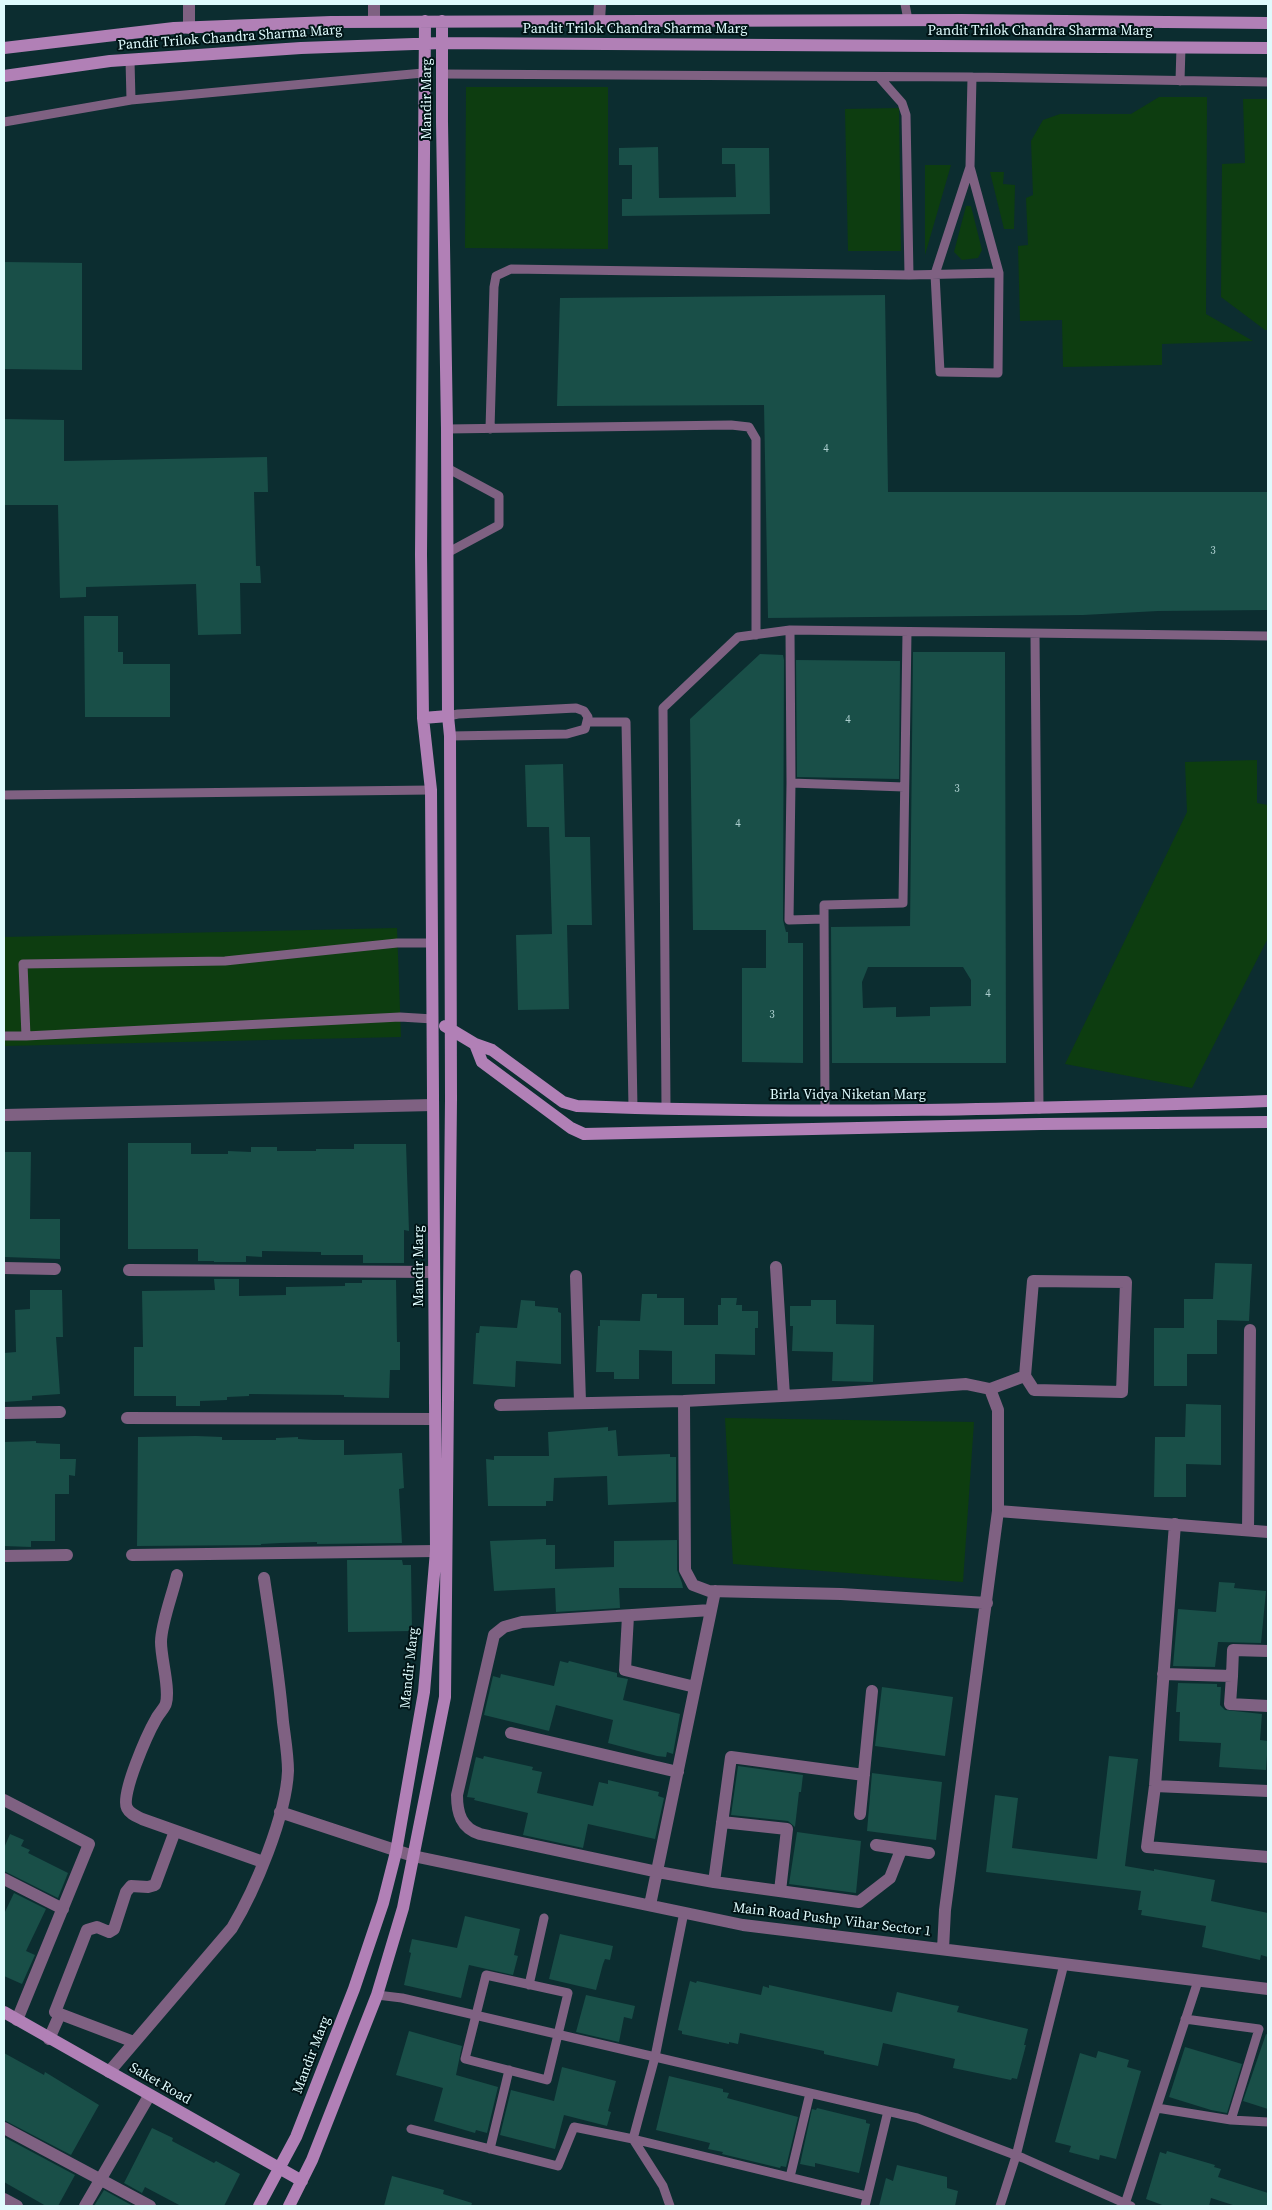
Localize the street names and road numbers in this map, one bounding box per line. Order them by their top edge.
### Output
street label: Pandit Trilok Chandra Sharma Marg [522,21,748,37]
street label: Pandit Trilok Chandra Sharma Marg [117,22,343,54]
street label: Pandit Trilok Chandra Sharma Marg [927,23,1153,39]
street label: Mandir Marg [419,58,435,140]
street label: Birla Vidya Niketan Marg [770,1087,926,1103]
street label: Mandir Marg [411,1225,427,1307]
street label: Mandir Marg [397,1627,423,1709]
street label: Main Road Pushp Vihar Sector 1 [732,1899,932,1941]
street label: Mandir Marg [290,2014,334,2096]
street label: Saket Road [126,2060,194,2108]

